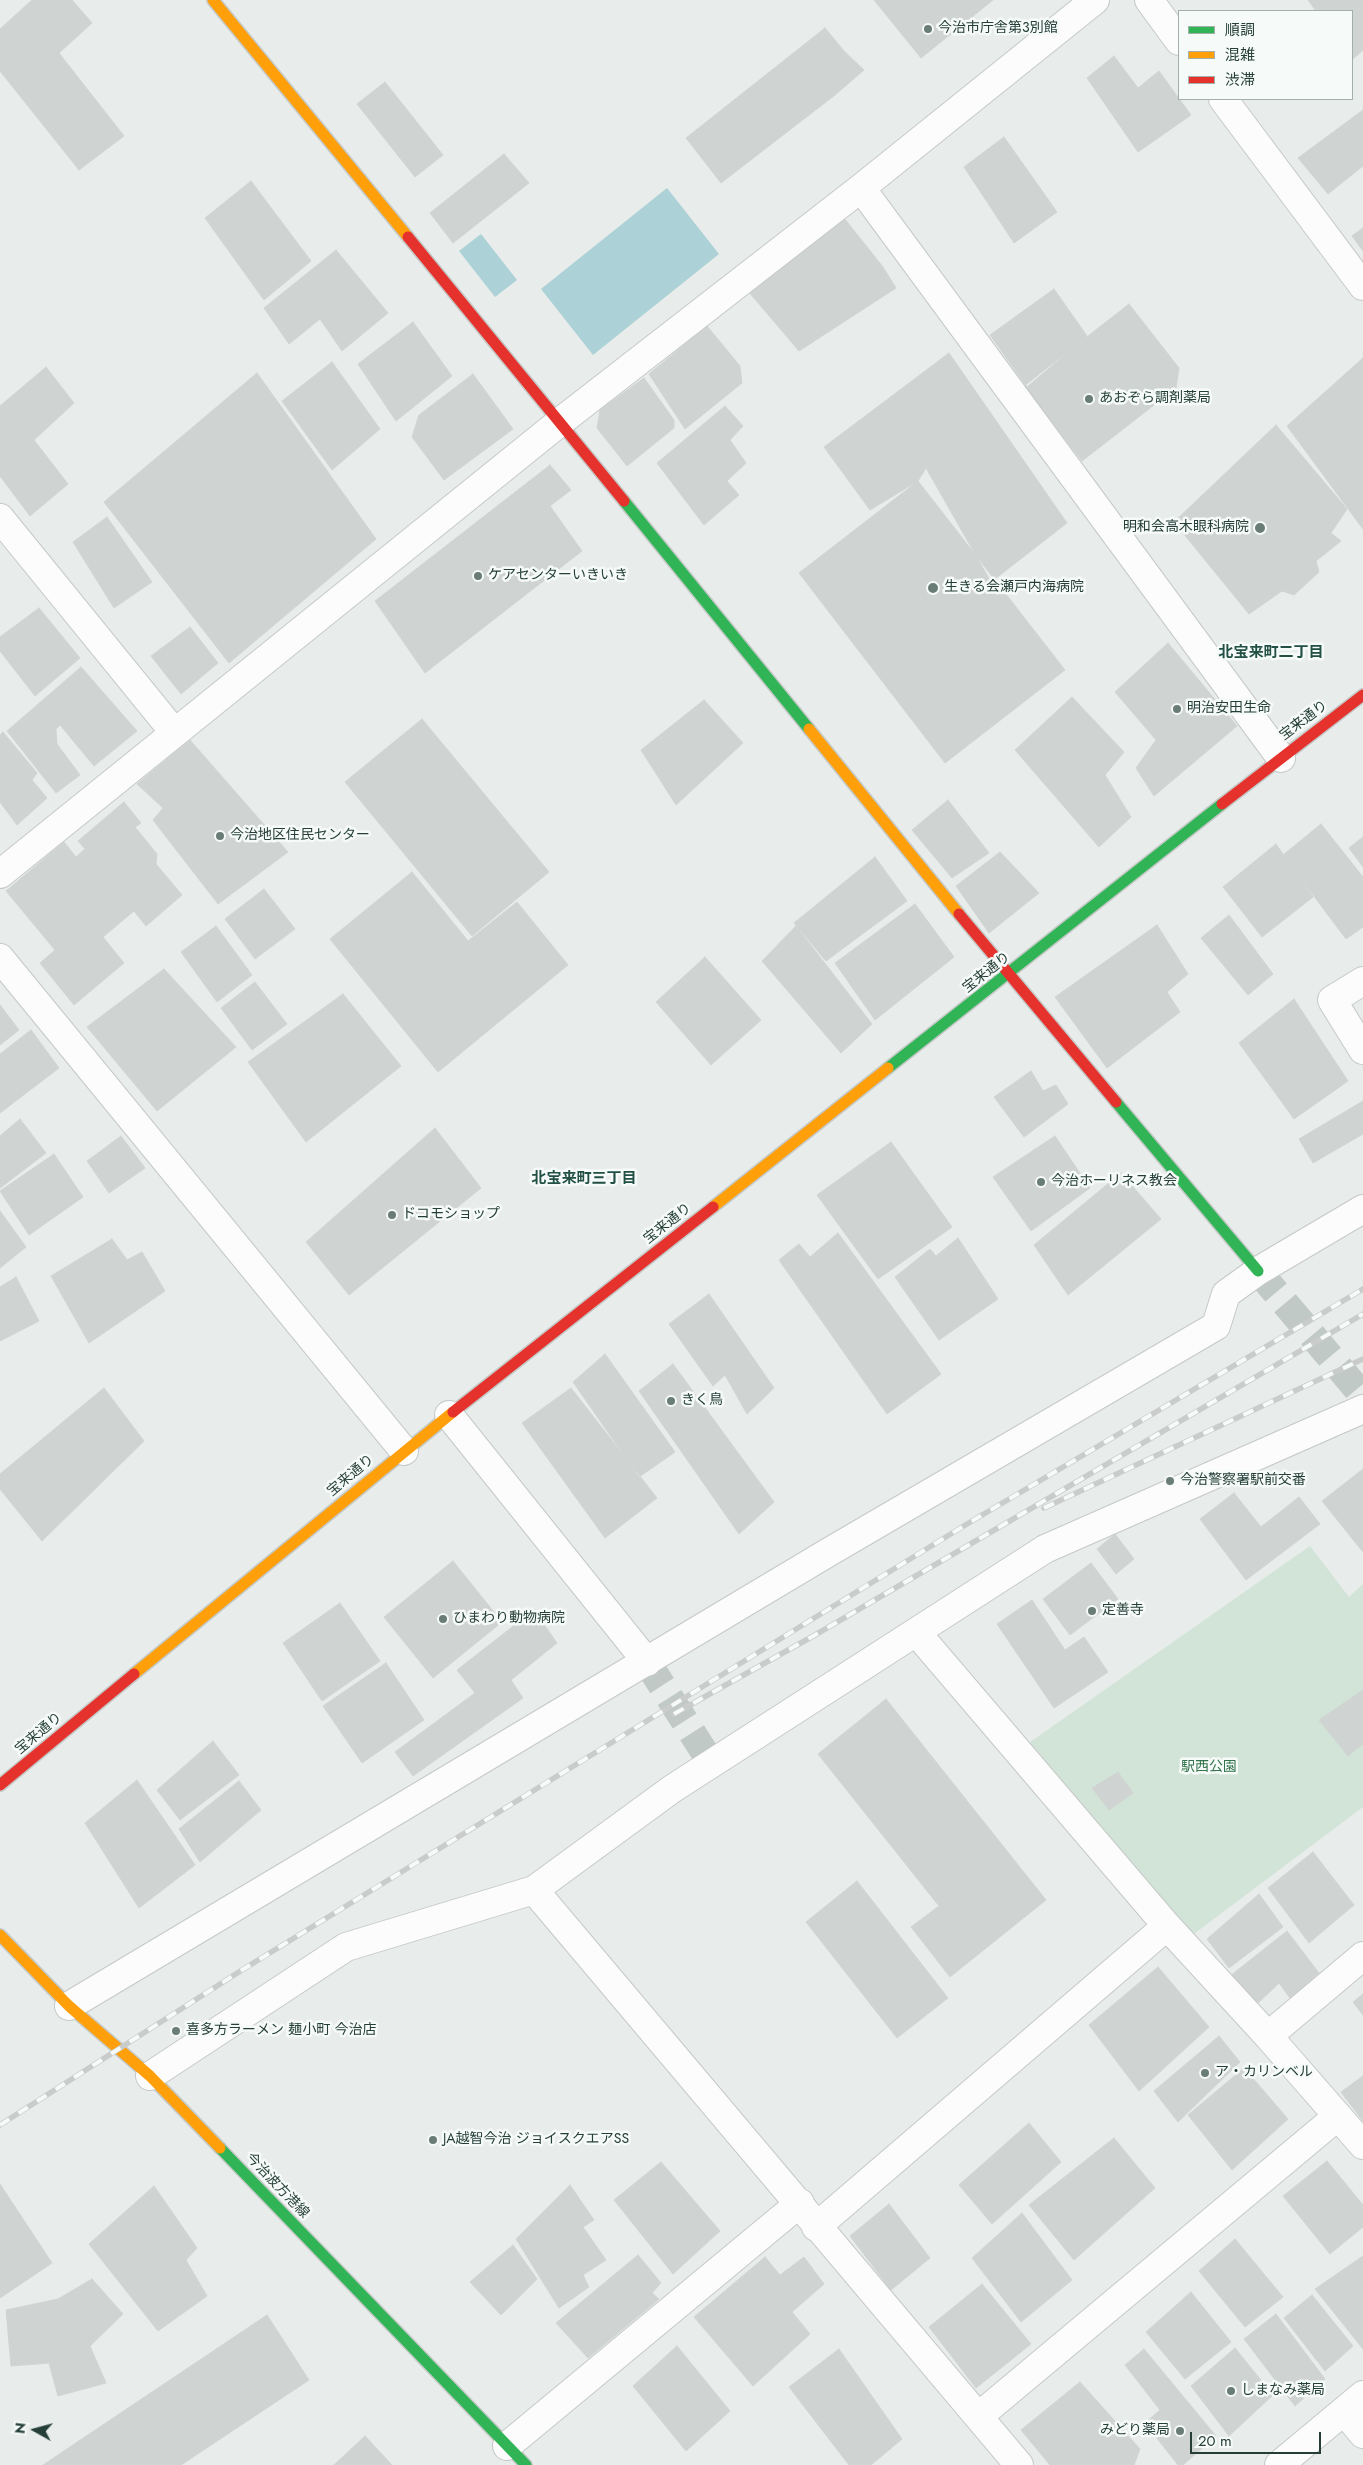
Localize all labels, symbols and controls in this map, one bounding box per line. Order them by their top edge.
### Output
legend [1178,10,1353,100]
text: 順調 [1225,19,1255,41]
place label: 今治市庁舎第3別館 [938,21,1058,37]
marker: 今治市庁舎第3別館 [922,23,934,35]
text: 混雑 [1225,44,1255,66]
text: 渋滞 [1225,69,1255,91]
place label: あおぞら調剤薬局 [1099,391,1211,407]
marker: あおぞら調剤薬局 [1083,393,1095,405]
place label: 明和会高木眼科病院 [1123,520,1249,536]
marker: 明和会高木眼科病院 [1253,521,1267,535]
place label: ケアセンターいきいき [488,568,628,584]
marker: ケアセンターいきいき [472,570,484,582]
place label: 生きる会瀬戸内海病院 [944,580,1084,596]
marker: 生きる会瀬戸内海病院 [926,581,940,595]
district label: 北宝来町二丁目 [1219,644,1323,662]
street label: 宝来通り [1277,697,1331,745]
place label: 明治安田生命 [1187,701,1271,717]
marker: 明治安田生命 [1171,703,1183,715]
place label: 今治地区住民センター [230,828,370,844]
marker: 今治地区住民センター [214,830,226,842]
street label: 宝来通り [960,949,1014,997]
district label: 北宝来町三丁目 [532,1170,636,1188]
place label: 今治ホーリネス教会 [1051,1174,1177,1190]
marker: 今治ホーリネス教会 [1035,1176,1047,1188]
street label: 宝来通り [641,1200,695,1248]
place label: ドコモショップ [402,1207,500,1223]
marker: ドコモショップ [386,1209,398,1221]
place label: きく鳥 [681,1393,723,1409]
marker: きく鳥 [665,1395,677,1407]
street label: 宝来通り [324,1452,378,1500]
place label: 今治警察署駅前交番 [1180,1473,1306,1489]
marker: 今治警察署駅前交番 [1164,1475,1176,1487]
place label: 定善寺 [1102,1603,1144,1619]
marker: 定善寺 [1086,1605,1098,1617]
place label: ひまわり動物病院 [453,1611,565,1627]
marker: ひまわり動物病院 [437,1613,449,1625]
street label: 宝来通り [12,1710,66,1758]
park label: 駅西公園 [1181,1760,1237,1776]
place label: 喜多方ラーメン 麺小町 今治店 [186,2023,376,2039]
marker: 喜多方ラーメン 麺小町 今治店 [170,2025,182,2037]
place label: ア・カリンベル [1215,2065,1313,2081]
marker: ア・カリンベル [1199,2067,1211,2079]
place label: JA越智今治 ジョイスクエアSS [443,2132,629,2148]
marker: JA越智今治 ジョイスクエアSS [427,2134,439,2146]
street label: 今治波方港線 [242,2150,312,2222]
place label: しまなみ薬局 [1241,2383,1325,2399]
marker: しまなみ薬局 [1225,2385,1237,2397]
north arrow [10,2405,60,2455]
text: N [10,2421,31,2435]
scale bar [1193,2422,1324,2454]
place label: みどり薬局 [1100,2423,1170,2439]
marker: みどり薬局 [1174,2425,1186,2437]
text: 20 m [1198,2430,1232,2452]

